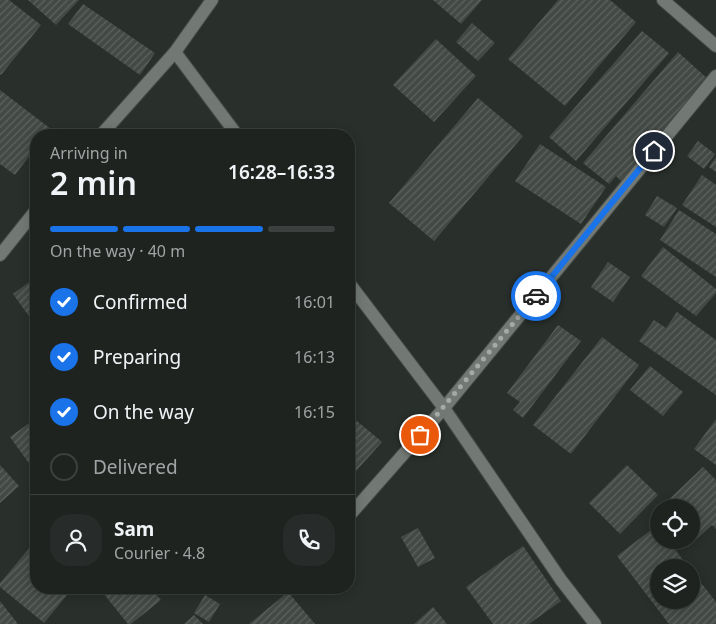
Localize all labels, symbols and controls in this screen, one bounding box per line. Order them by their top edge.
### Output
pin [633,130,675,172]
icon: home [640,137,668,165]
text: Arriving in [50,142,128,164]
text: 16:28–16:33 [228,159,335,185]
text: 2 min [50,161,137,204]
text: On the way · 40 m [50,240,185,262]
courier [511,271,561,321]
icon: car [522,282,550,310]
icon: check [50,288,78,316]
text: Confirmed [93,289,188,315]
text: 16:01 [294,291,335,313]
icon: check [50,343,78,371]
text: Preparing [93,344,181,370]
text: 16:13 [294,346,335,368]
icon: check [50,398,78,426]
text: On the way [93,399,194,425]
text: 16:15 [294,401,335,423]
pin [399,414,441,456]
icon: bag [406,421,434,449]
text: Delivered [93,454,178,480]
map controls [650,499,700,609]
button: locate [650,499,700,549]
button: person [50,514,102,566]
button: phone [283,514,335,566]
text: Sam [114,516,154,542]
text: Courier · 4.8 [114,542,205,564]
button: layers [650,559,700,609]

